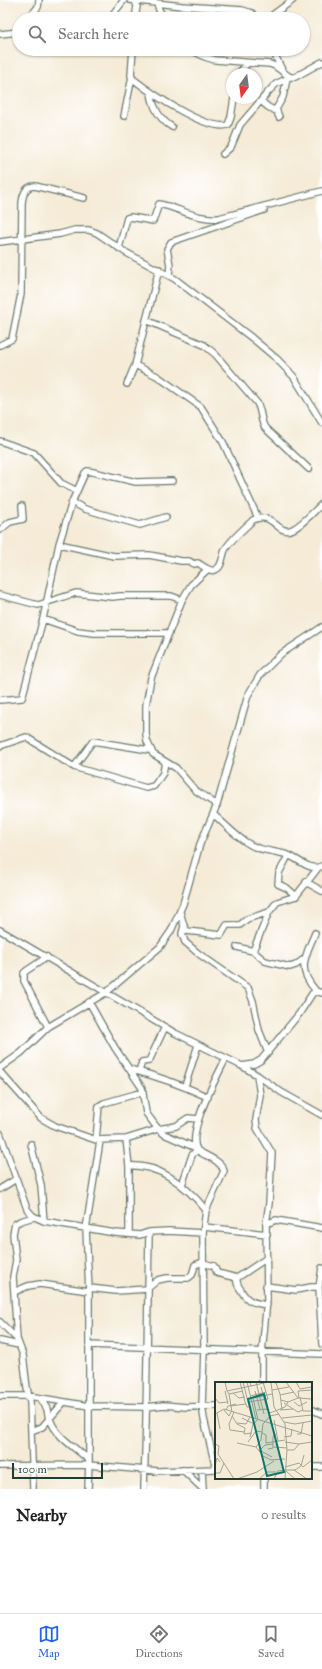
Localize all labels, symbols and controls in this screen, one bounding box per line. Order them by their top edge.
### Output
search box [12,12,310,56]
icon: search [26,23,48,45]
text: Search here [58,25,129,43]
north arrow [226,68,262,104]
inset map [215,1382,312,1479]
scale bar [12,1461,103,1480]
text: 100 m [18,1463,47,1476]
text: Nearby [16,1505,67,1526]
text: 0 results [261,1507,306,1523]
tab: Map [38,1623,60,1660]
tab: Directions [135,1623,183,1660]
tab: Saved [258,1623,284,1660]

